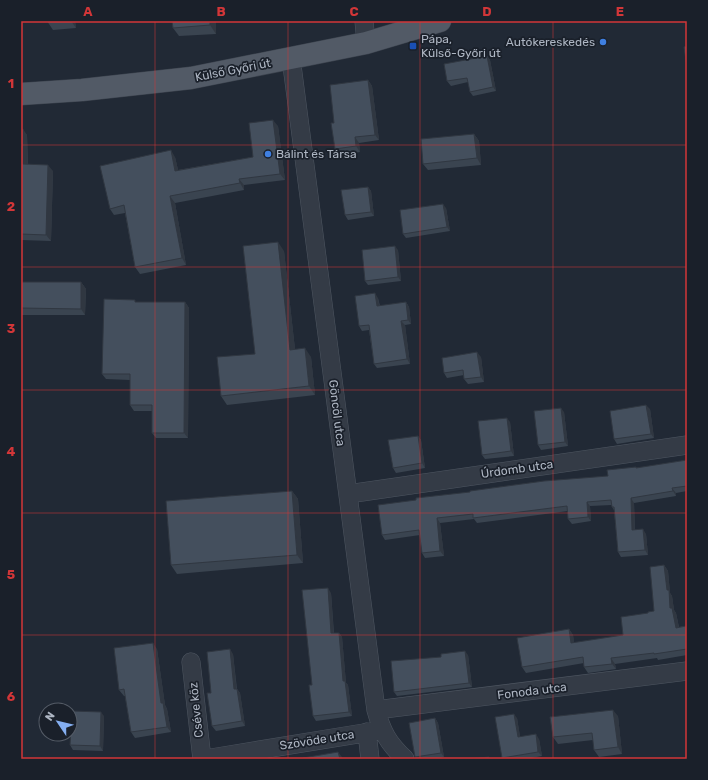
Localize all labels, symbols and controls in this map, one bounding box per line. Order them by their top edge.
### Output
text: A [83,4,93,19]
text: B [216,4,226,19]
text: C [349,4,359,19]
text: D [482,4,492,19]
text: E [616,4,624,19]
place label: Pápa, Külső-Győri út [421,32,501,60]
place label: Autókereskedés [506,35,595,49]
marker: Autókereskedés [598,37,608,47]
marker: Pápa, Külső-Győri út [408,41,418,51]
street label: Külső Győri út [194,56,272,84]
text: 1 [8,76,14,91]
place label: Bálint és Társa [276,147,357,161]
marker: Bálint és Társa [263,149,273,159]
text: 2 [7,199,15,214]
text: 3 [7,321,16,336]
street label: Göncöl utca [326,379,348,447]
text: 4 [7,444,16,459]
street label: Úrdomb utca [480,457,554,481]
text: 5 [7,567,15,582]
street label: Fonoda utca [497,680,567,702]
street label: Cséve köz [186,682,206,738]
text: 6 [7,689,16,704]
north arrow [38,702,78,742]
text: N [43,710,58,724]
street label: Szövöde utca [279,727,355,753]

